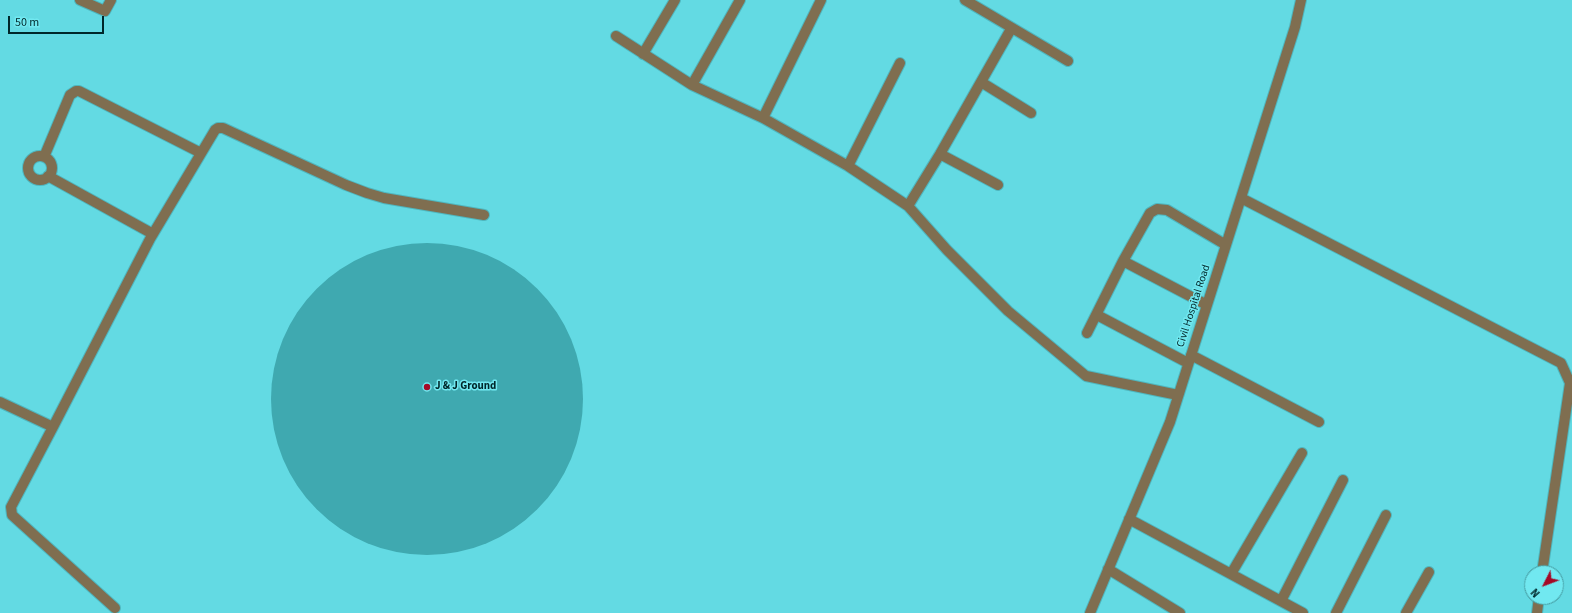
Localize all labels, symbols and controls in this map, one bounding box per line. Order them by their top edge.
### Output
scale bar [10,8,106,34]
text: 50 m [15,14,39,31]
street label: Civil Hospital Road [1174,263,1214,349]
place label: J & J Ground [435,380,496,394]
marker: J & J Ground [422,382,432,392]
north arrow [1524,565,1564,605]
text: N [1527,585,1543,600]

